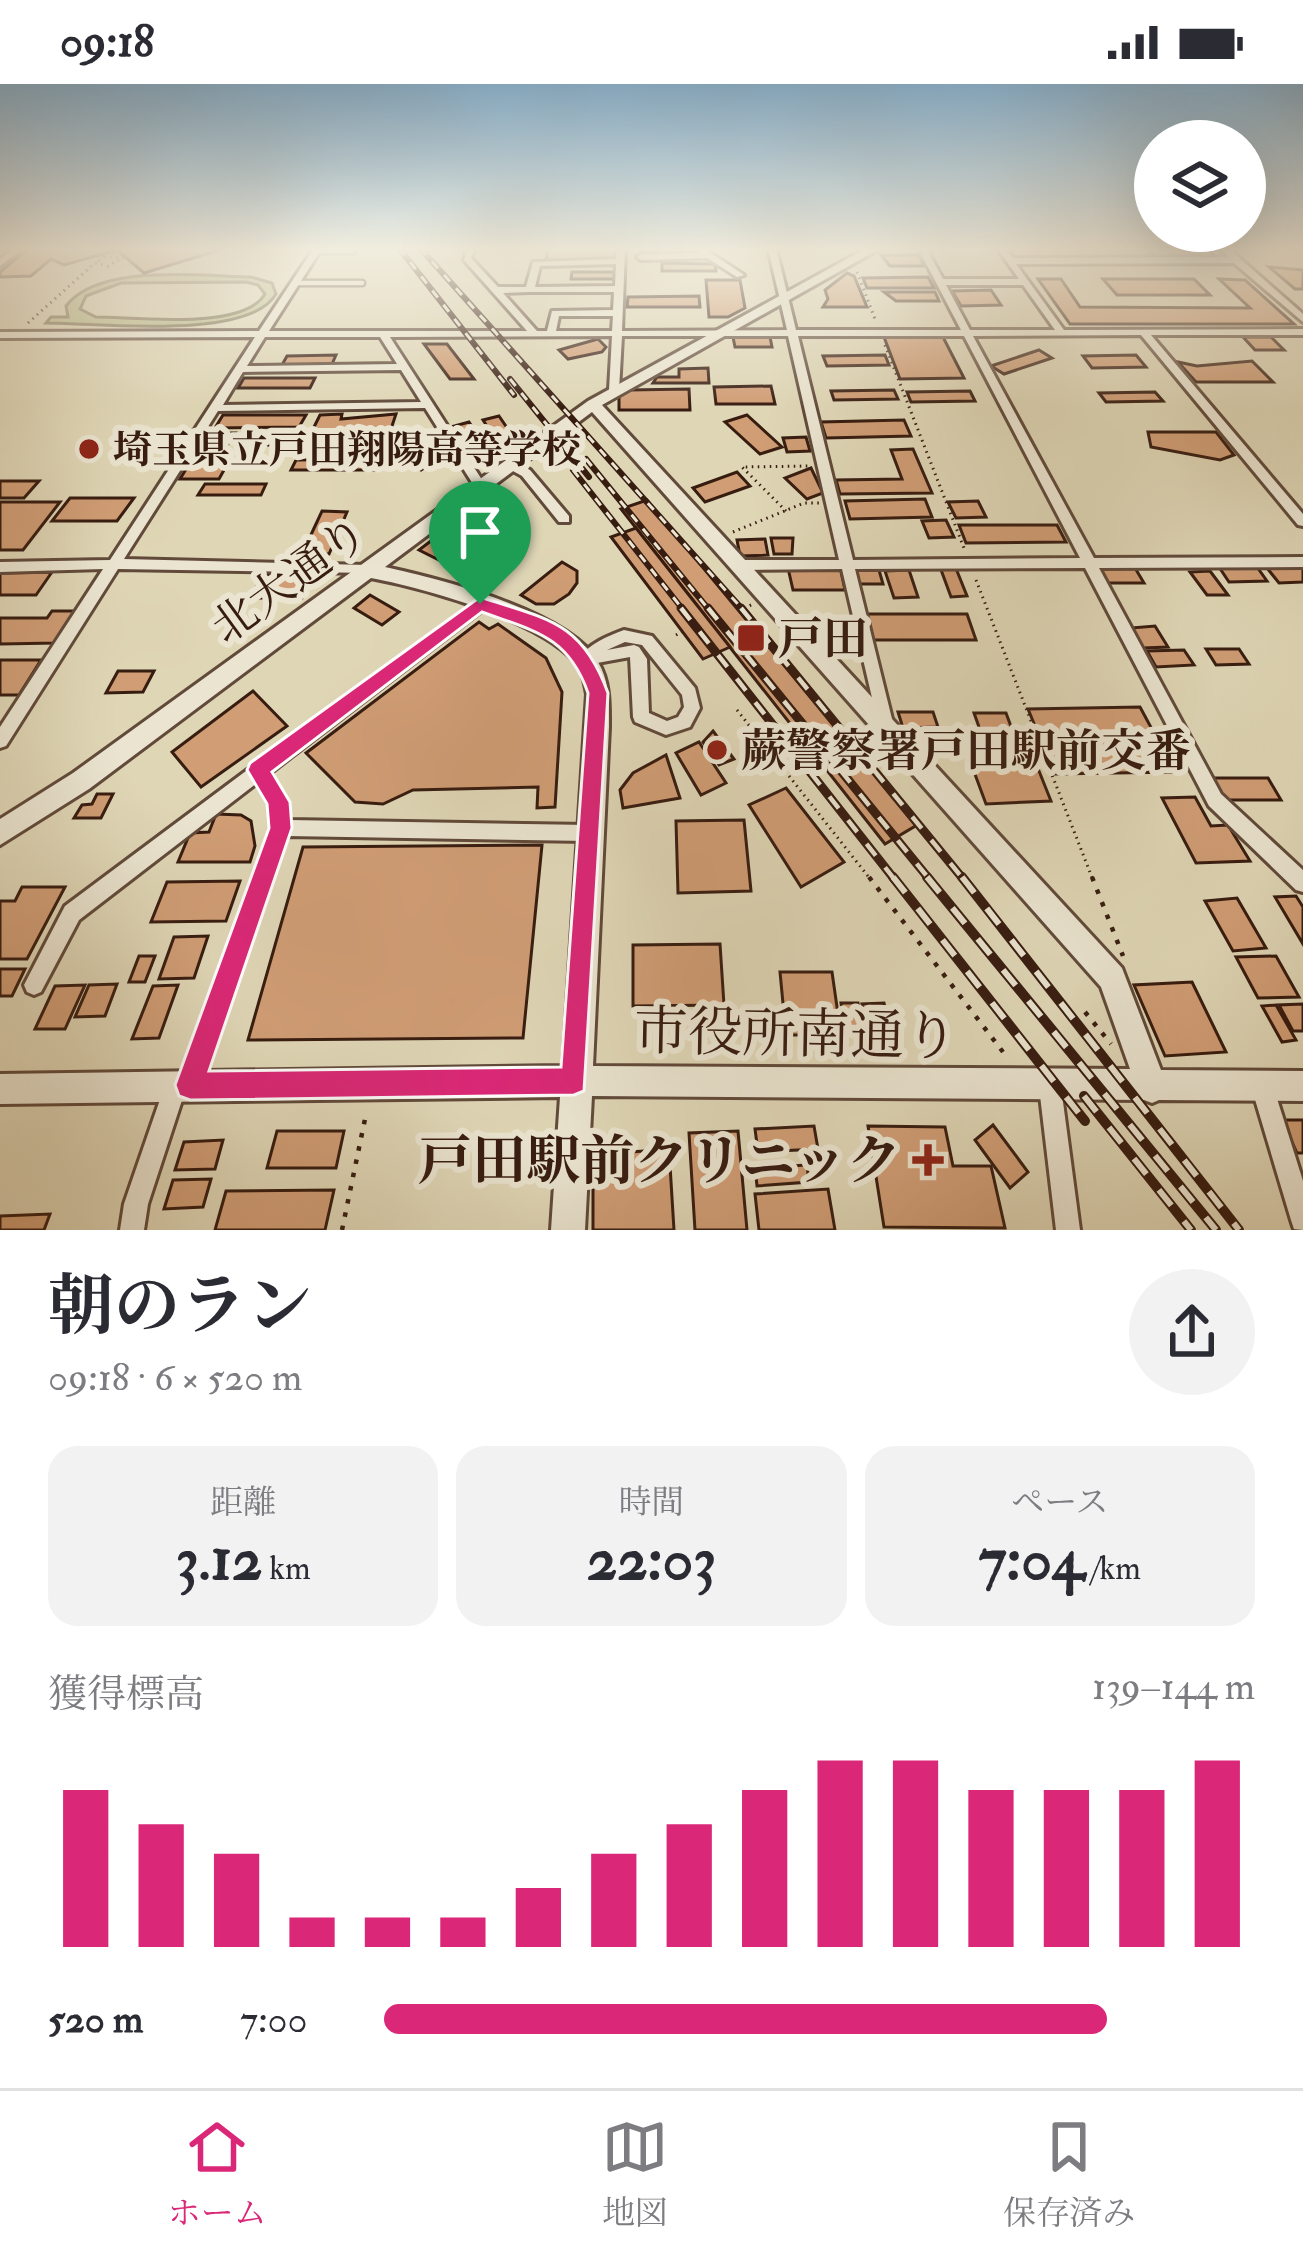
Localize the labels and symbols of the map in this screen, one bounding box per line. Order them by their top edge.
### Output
place label: 埼玉県立戸田翔陽高等学校 [113,426,581,475]
marker: 埼玉県立戸田翔陽高等学校 [76,436,102,462]
pin [429,481,531,604]
street label: 北大通り [201,505,379,656]
place label: 戸田 [778,612,868,668]
marker: 戸田 [735,622,767,654]
place label: 蕨警察署戸田駅前交番 [741,724,1191,780]
marker: 蕨警察署戸田駅前交番 [704,737,730,763]
street label: 市役所南通り [633,998,959,1072]
place label: 戸田駅前クリニック [418,1128,901,1196]
marker: 戸田駅前クリニック [912,1144,944,1176]

